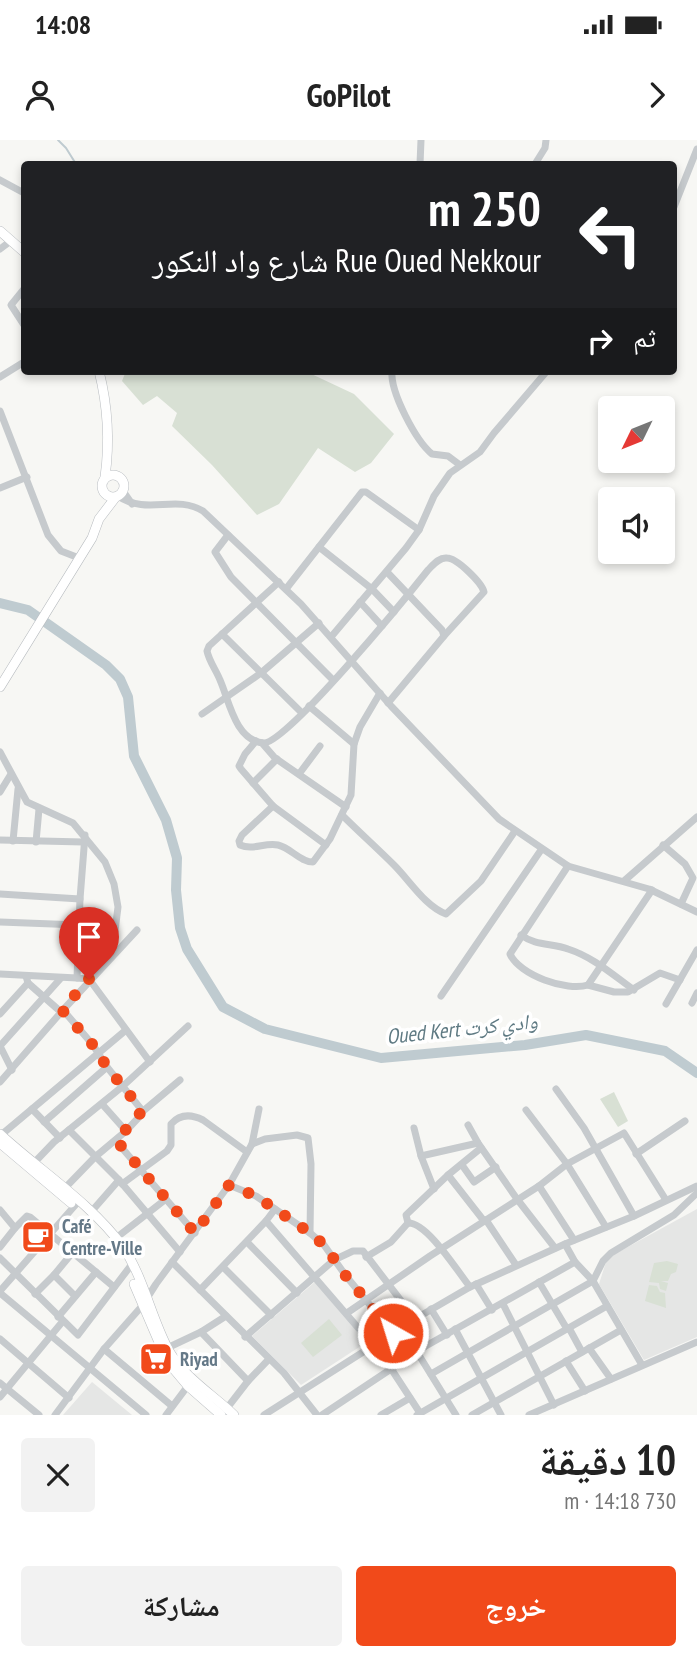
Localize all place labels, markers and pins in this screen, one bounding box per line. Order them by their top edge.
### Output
pin [59,907,119,979]
place label: Café Centre-Ville [62,1214,142,1260]
cafe icon: Café Centre-Ville [19,1218,57,1256]
supermarket icon: Riyad [137,1340,175,1378]
place label: Riyad [180,1347,218,1371]

